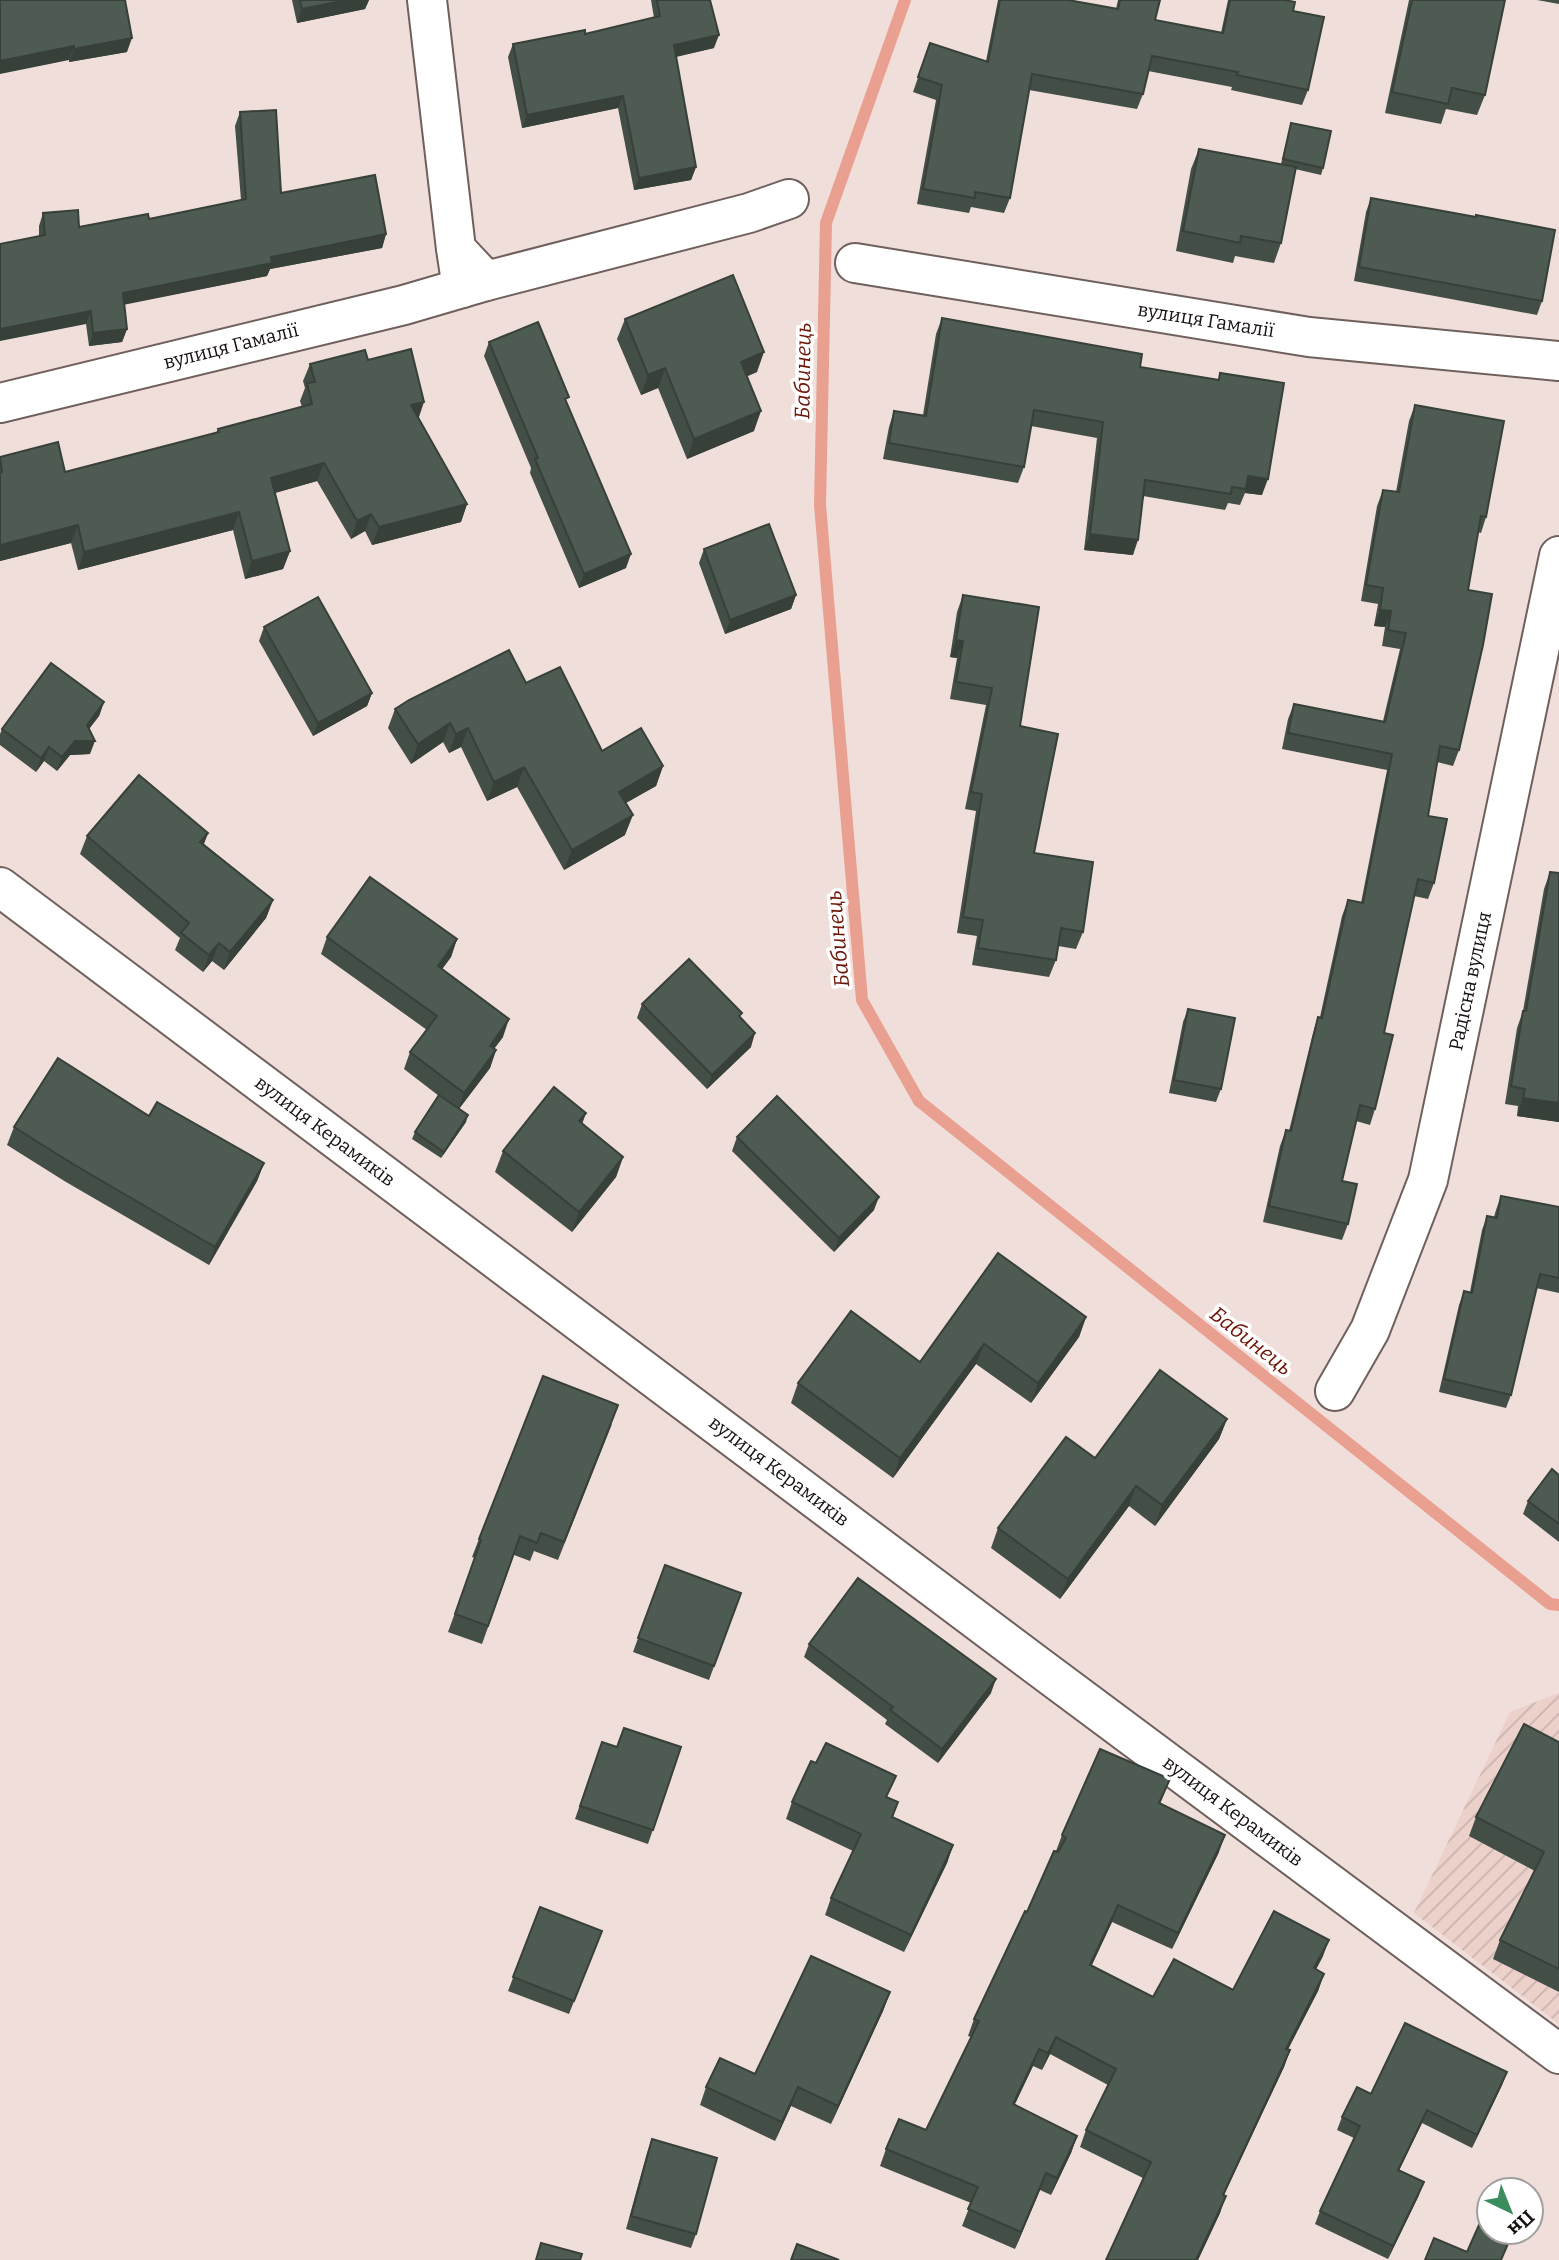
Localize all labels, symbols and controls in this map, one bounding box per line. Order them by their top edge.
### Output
street label: вулиця Гамалії [1136,298,1276,342]
street label: вулиця Гамалії [161,318,301,374]
water label: Бабинець [789,322,817,420]
water label: Бабинець [821,890,855,988]
street label: Радісна вулиця [1444,909,1496,1053]
street label: вулиця Керамиків [250,1071,400,1191]
water label: Бабинець [1205,1301,1297,1381]
street label: вулиця Керамиків [704,1411,854,1531]
street label: вулиця Керамиків [1158,1751,1308,1871]
north arrow [1475,2176,1545,2246]
text: Пн [1503,2205,1539,2241]

